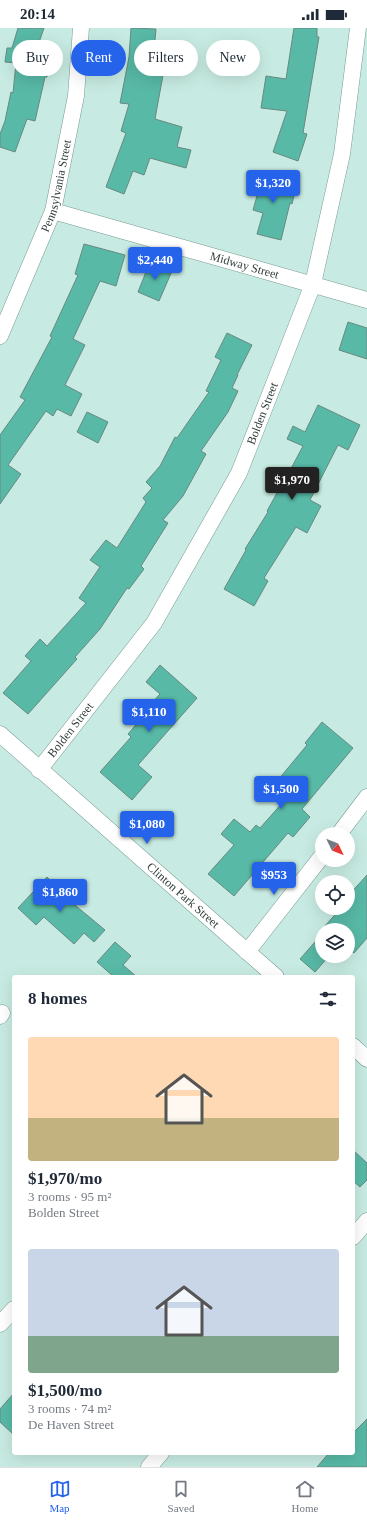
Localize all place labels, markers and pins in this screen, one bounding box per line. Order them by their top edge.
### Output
pin: $1,320 [240,170,306,204]
pin: $2,440 [122,247,188,281]
pin: $1,970 [259,467,325,501]
pin: $1,110 [116,699,182,733]
pin: $1,500 [248,776,314,810]
pin: $1,080 [114,811,180,845]
pin: $953 [250,862,298,896]
pin: $1,860 [27,879,93,913]

